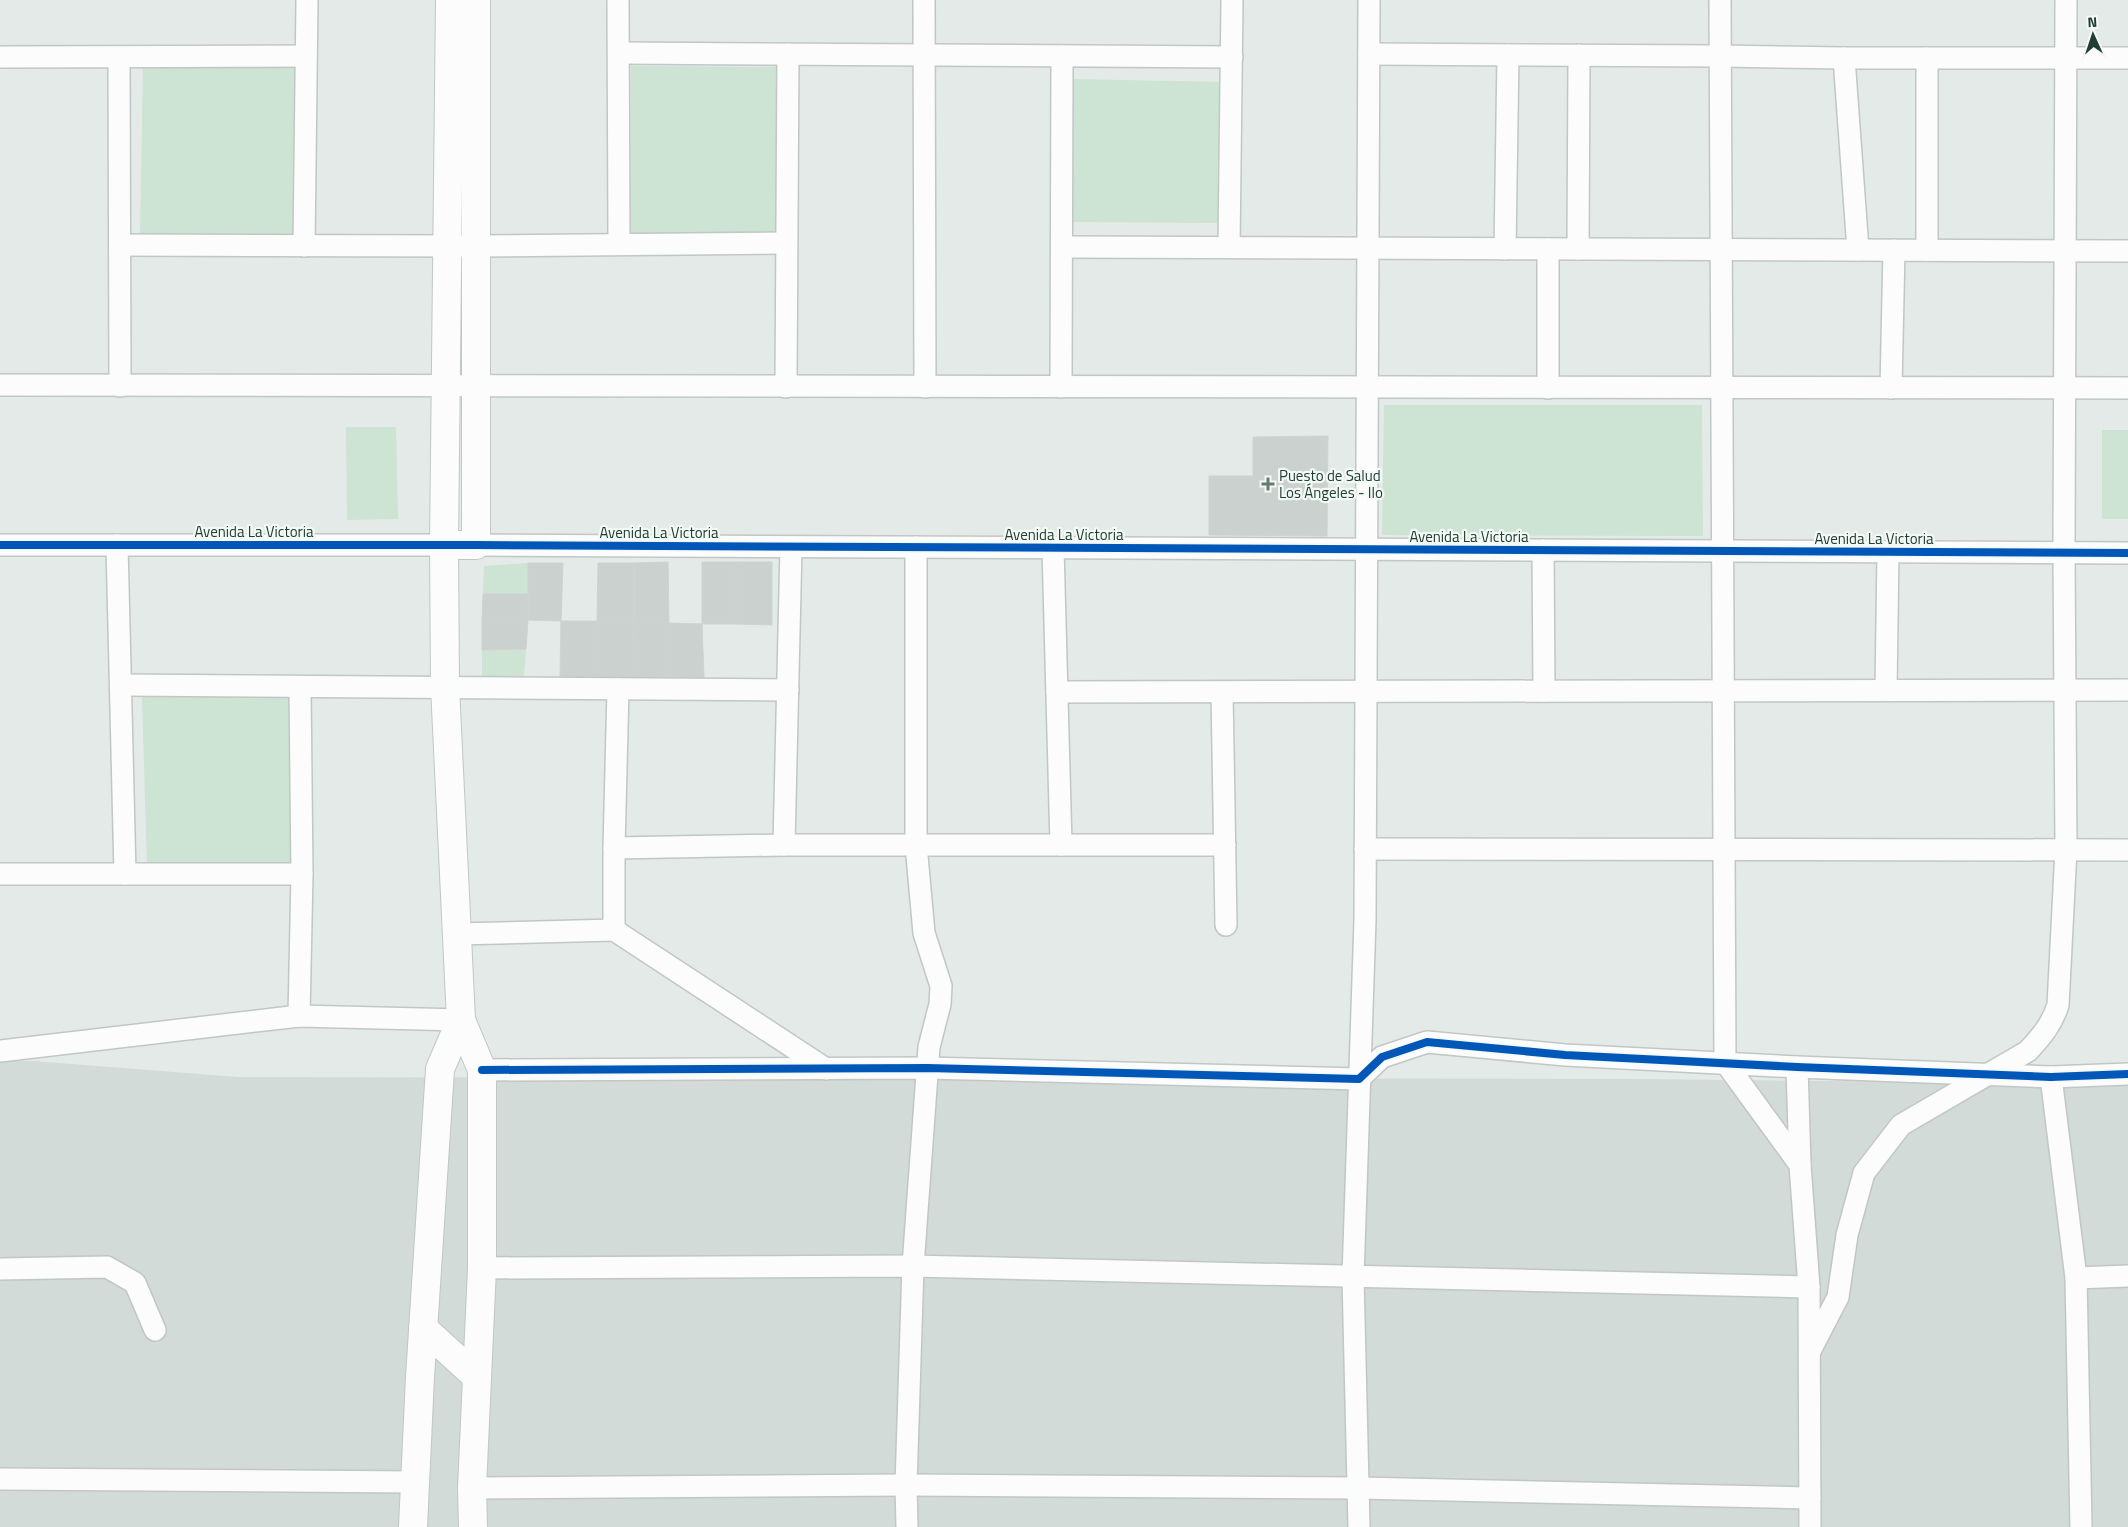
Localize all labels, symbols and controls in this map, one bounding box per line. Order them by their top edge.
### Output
north arrow [2068,10,2118,60]
text: N [2087,11,2098,32]
place label: Puesto de Salud Los Ángeles - Ilo [1279,464,1383,504]
marker: Puesto de Salud Los Ángeles - Ilo [1261,477,1275,491]
street label: Avenida La Victoria [194,520,314,543]
street label: Avenida La Victoria [599,521,719,544]
street label: Avenida La Victoria [1004,523,1124,546]
street label: Avenida La Victoria [1409,525,1529,548]
street label: Avenida La Victoria [1814,527,1934,550]

